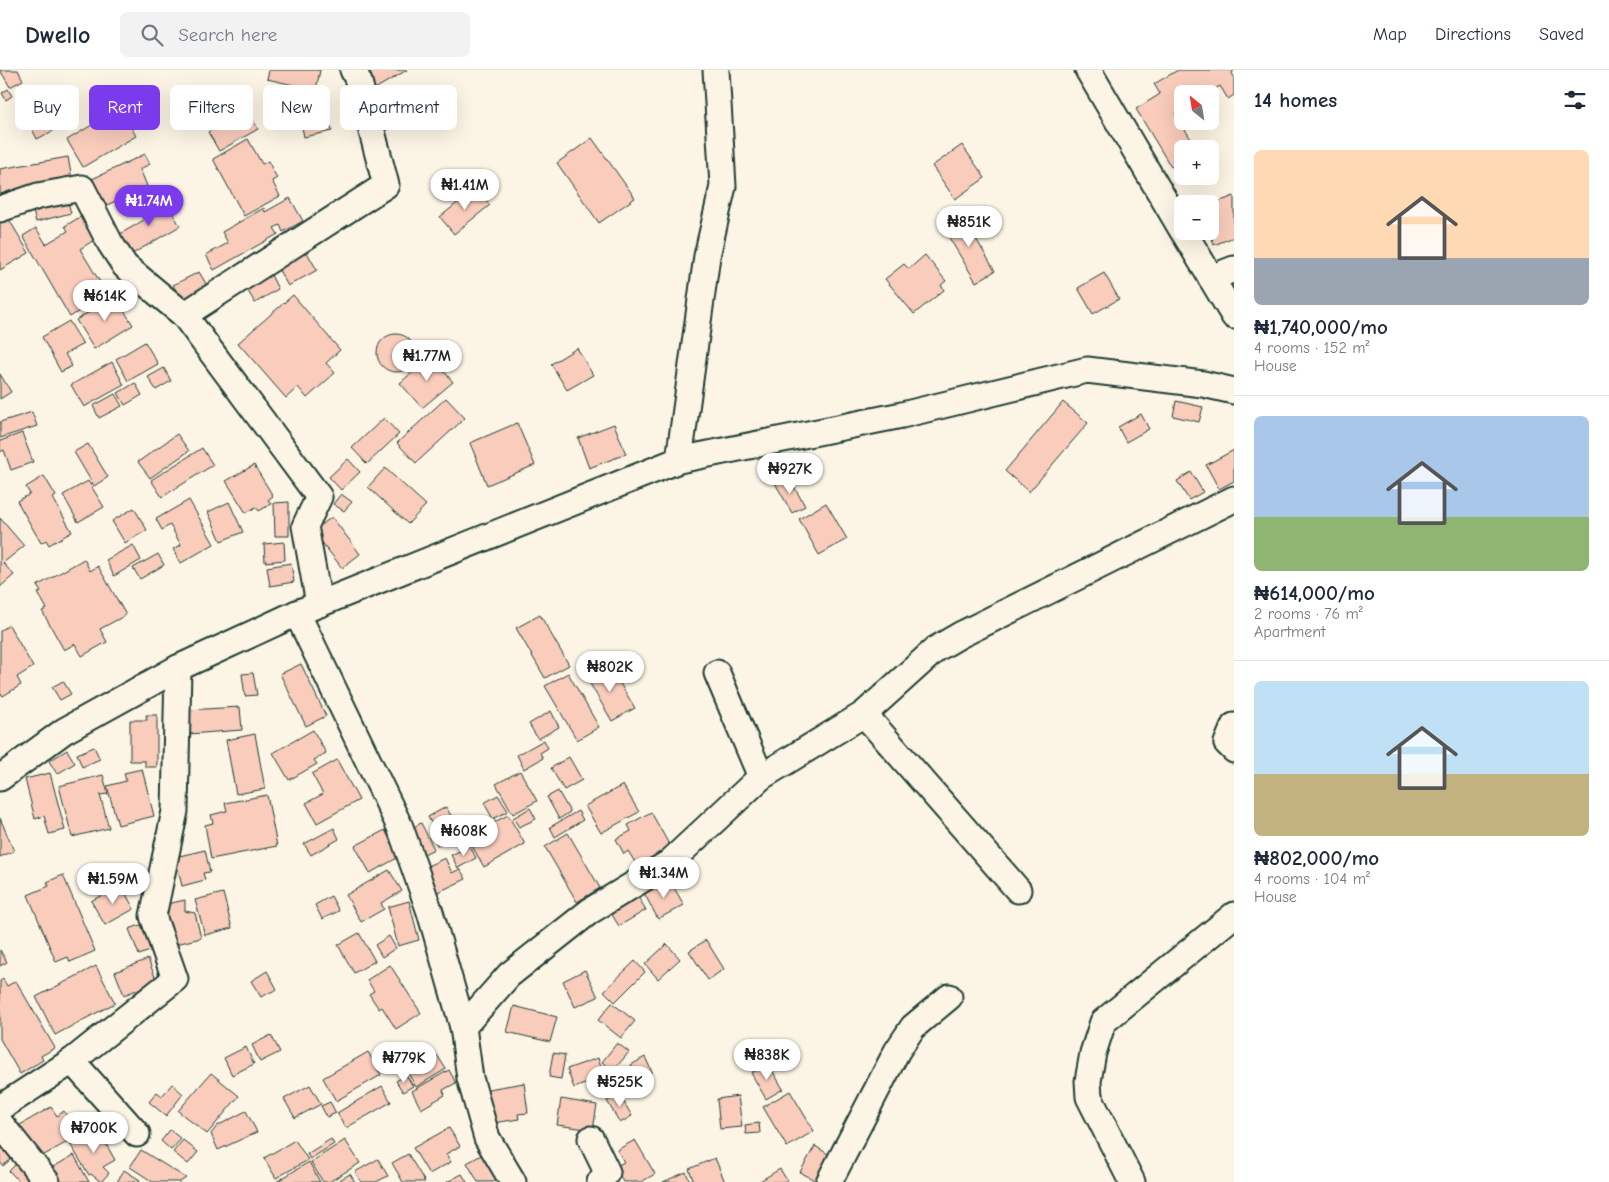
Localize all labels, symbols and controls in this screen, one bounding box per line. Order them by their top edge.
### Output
search box [120,12,470,57]
text: Dwello [25,21,90,49]
icon: search [138,21,166,49]
text: Search here [178,24,277,46]
text: Map [1373,24,1407,45]
text: Directions [1435,24,1511,45]
text: Saved [1539,24,1584,45]
chip: Buy [15,85,79,130]
chip: Rent [89,85,160,130]
chip: Filters [170,85,253,130]
chip: New [263,85,330,130]
chip: Apartment [340,85,457,130]
north arrow [1174,85,1219,130]
map controls [1174,85,1219,240]
icon: filters [1561,86,1589,114]
text: 14 homes [1254,88,1337,112]
button: + [1174,140,1219,185]
pin: ₦1.41M [424,168,506,211]
text: ₦1.41M [441,176,489,194]
icon: home [1377,183,1467,273]
pin: ₦1.74M [108,184,190,227]
text: ₦1.74M [125,192,173,210]
button: − [1174,195,1219,240]
pin: ₦851K [934,206,1004,248]
text: ₦851K [947,213,991,231]
pin: ₦614K [70,280,140,322]
text: ₦614K [84,287,126,305]
text: ₦1,740,000/mo [1254,315,1388,339]
text: 4 rooms · 152 m² [1254,339,1369,357]
pin: ₦1.77M [386,340,468,382]
text: ₦1.77M [403,347,451,365]
text: House [1254,357,1297,375]
icon: home [1377,448,1467,538]
pin: ₦927K [755,452,825,495]
text: ₦927K [768,460,812,478]
text: ₦614,000/mo [1254,581,1375,605]
text: 2 rooms · 76 m² [1254,605,1363,623]
text: Apartment [1254,623,1326,641]
pin: ₦802K [575,650,645,693]
text: ₦802K [587,658,633,676]
icon: home [1377,713,1467,803]
pin: ₦608K [429,814,499,857]
text: ₦608K [441,822,487,840]
text: ₦802,000/mo [1254,846,1379,870]
pin: ₦1.34M [623,856,705,899]
pin: ₦1.59M [72,862,154,905]
text: ₦1.34M [639,864,689,882]
text: ₦1.59M [88,870,138,888]
text: 4 rooms · 104 m² [1254,870,1370,888]
text: House [1254,888,1297,906]
pin: ₦838K [732,1038,802,1081]
pin: ₦779K [369,1042,439,1084]
text: ₦838K [745,1046,789,1064]
text: ₦779K [382,1049,426,1067]
pin: ₦525K [585,1066,655,1108]
text: ₦525K [597,1073,643,1091]
pin: ₦700K [59,1112,129,1154]
text: ₦700K [71,1119,117,1137]

